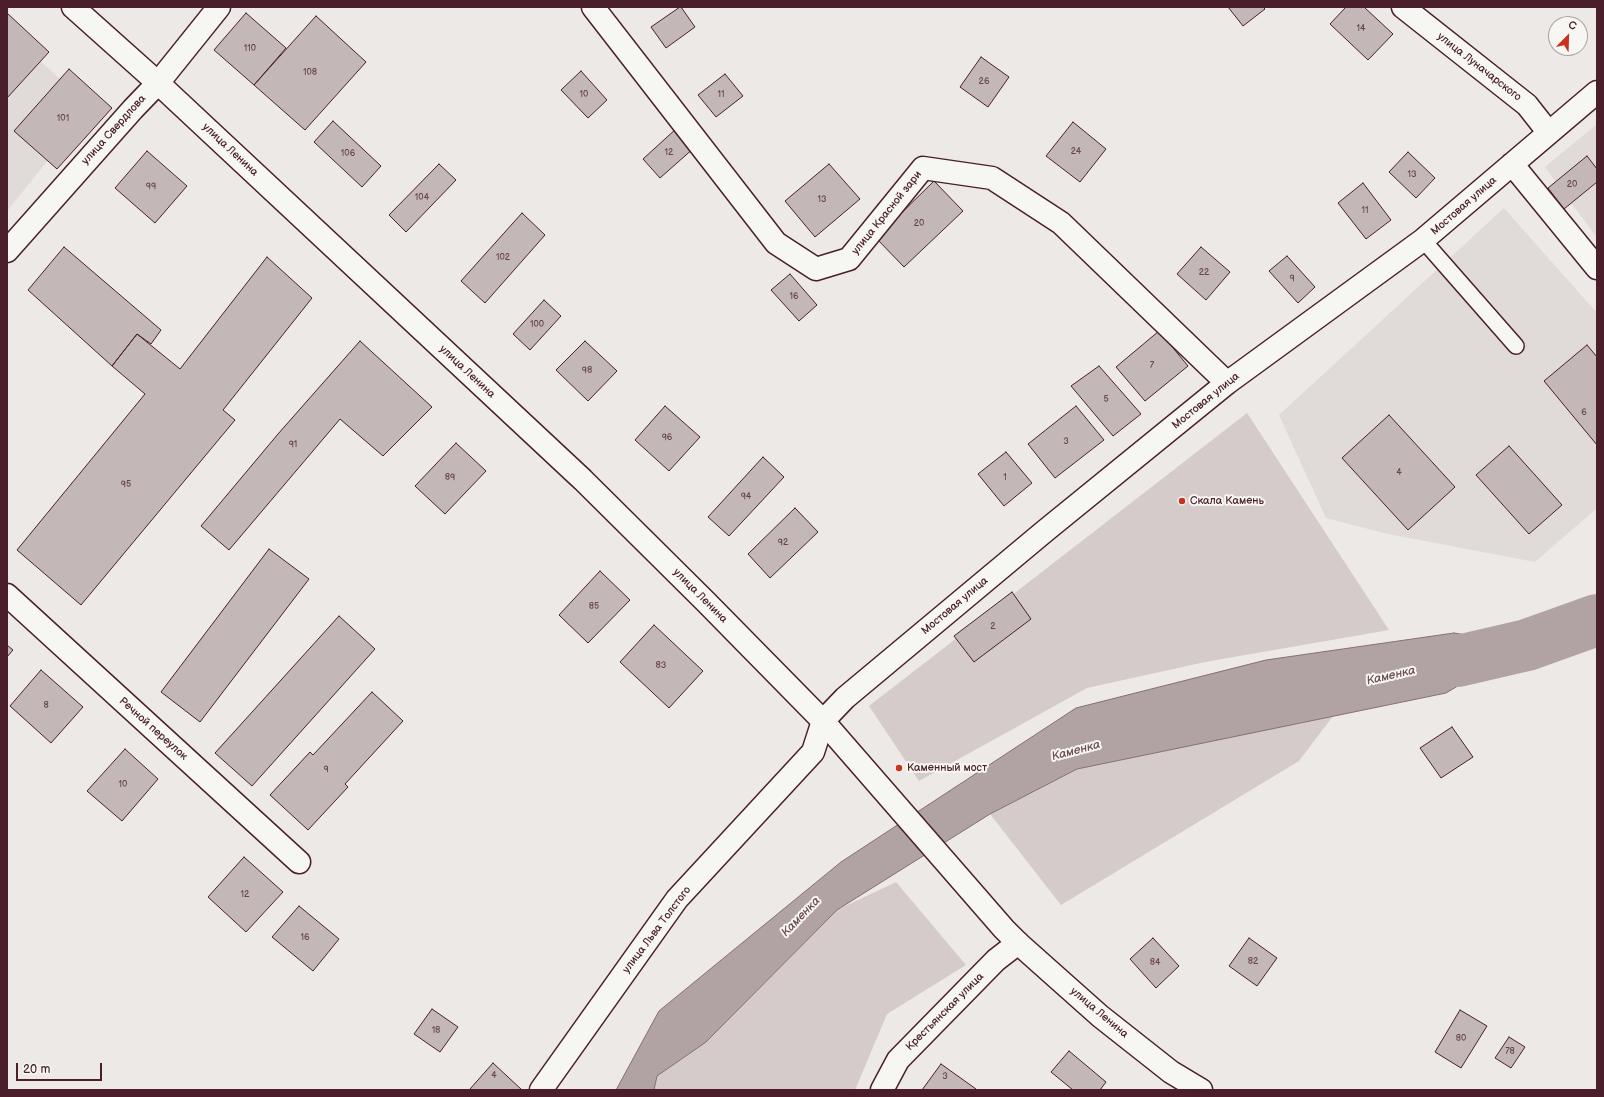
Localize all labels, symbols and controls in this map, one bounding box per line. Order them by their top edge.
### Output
north arrow [1548,16,1588,56]
text: С [1566,18,1579,33]
house number: 14 [1357,24,1365,34]
street label: улица Луначарского [1434,30,1524,104]
house number: 110 [244,44,256,54]
house number: 108 [303,68,317,78]
house number: 26 [979,77,989,87]
house number: 10 [580,90,588,100]
house number: 11 [718,90,724,100]
street label: улица Свердлова [79,92,149,168]
house number: 101 [57,114,69,124]
street label: улица Ленина [199,121,261,179]
house number: 24 [1071,147,1081,157]
house number: 12 [665,148,673,158]
house number: 106 [341,149,355,159]
street label: улица Красной зари [849,168,925,258]
house number: 13 [1407,170,1417,180]
street label: Мостовая улица [1428,174,1500,238]
house number: 20 [1567,180,1577,190]
house number: 99 [146,182,156,192]
house number: 104 [415,193,429,203]
house number: 13 [817,195,827,205]
house number: 11 [1362,206,1368,216]
house number: 20 [914,219,924,229]
house number: 102 [496,253,510,263]
house number: 22 [1199,268,1209,278]
house number: 9 [1289,274,1295,284]
house number: 16 [790,292,798,302]
house number: 100 [530,320,544,330]
street label: улица Ленина [436,343,498,401]
house number: 7 [1150,361,1154,371]
house number: 98 [582,366,592,376]
street label: Мостовая улица [1170,370,1242,432]
house number: 5 [1103,395,1109,405]
house number: 6 [1581,408,1587,418]
house number: 96 [662,433,672,443]
house number: 3 [1063,437,1069,447]
house number: 91 [289,440,297,450]
house number: 4 [1396,468,1402,478]
house number: 89 [445,473,455,483]
house number: 1 [1003,473,1007,483]
house number: 95 [121,480,131,490]
house number: 94 [741,492,751,502]
place label: Скала Камень [1190,494,1264,508]
marker: Скала Камень [1177,496,1187,506]
house number: 92 [778,538,788,548]
street label: улица Ленина [670,566,730,626]
street label: Мостовая улица [919,574,991,638]
house number: 85 [589,602,599,612]
house number: 2 [990,622,996,632]
house number: 83 [656,661,666,671]
water label: Каменка [1365,663,1417,689]
street label: Речной переулок [116,695,190,763]
house number: 8 [43,701,49,711]
water label: Каменка [1050,738,1102,764]
place label: Каменный мост [907,761,987,775]
marker: Каменный мост [894,763,904,773]
house number: 9 [323,765,329,775]
house number: 10 [119,780,127,790]
street label: улица Льва Толстого [620,884,694,976]
house number: 12 [241,890,249,900]
water label: Каменка [779,894,823,940]
house number: 16 [301,933,309,943]
house number: 82 [1248,957,1258,967]
house number: 84 [1150,958,1160,968]
street label: Крестьянская улица [903,970,987,1054]
street label: улица Ленина [1067,985,1131,1041]
house number: 18 [432,1026,440,1036]
house number: 80 [1456,1034,1466,1044]
house number: 78 [1505,1047,1515,1057]
scale bar [18,1055,104,1081]
text: 20 m [23,1062,50,1077]
house number: 4 [491,1071,497,1081]
house number: 3 [942,1072,948,1082]

